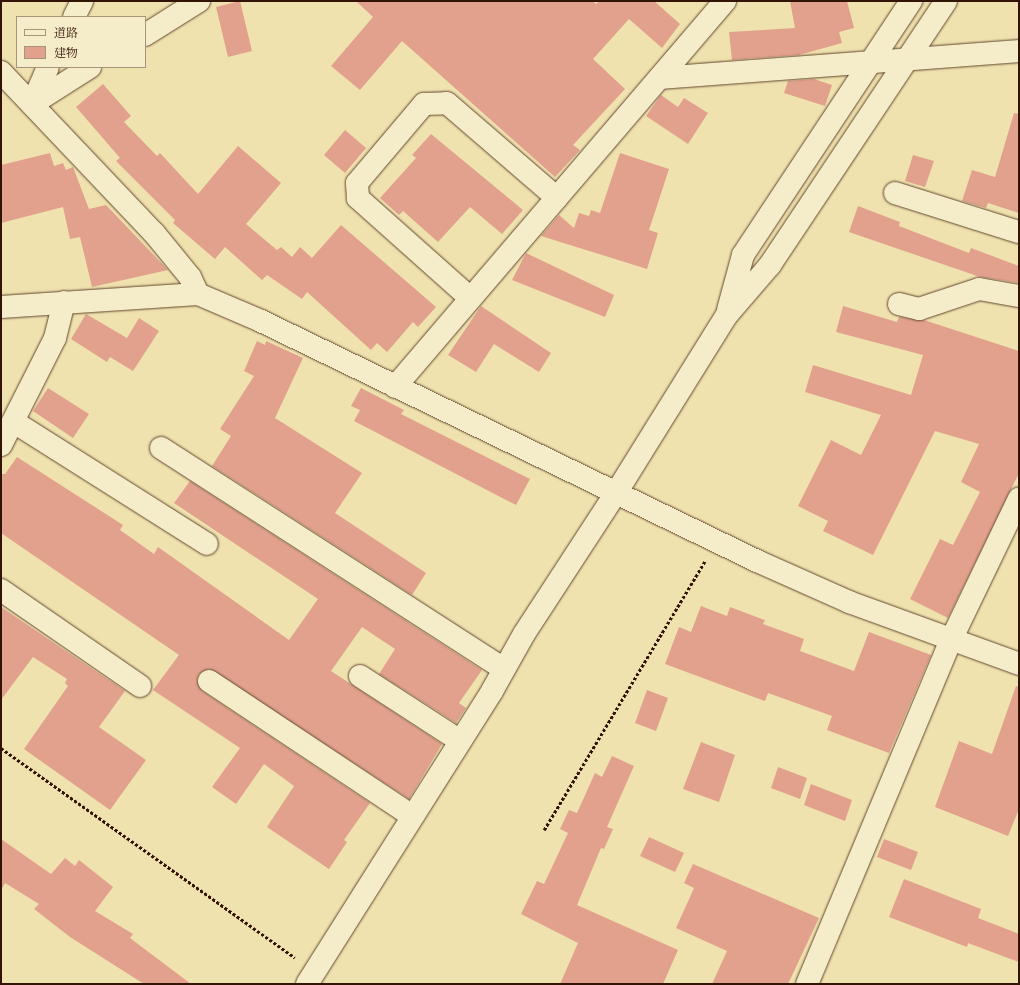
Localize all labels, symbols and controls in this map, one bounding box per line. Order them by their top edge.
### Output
legend [16,16,146,68]
text: 道路 [54,26,78,41]
text: 建物 [54,46,78,61]

